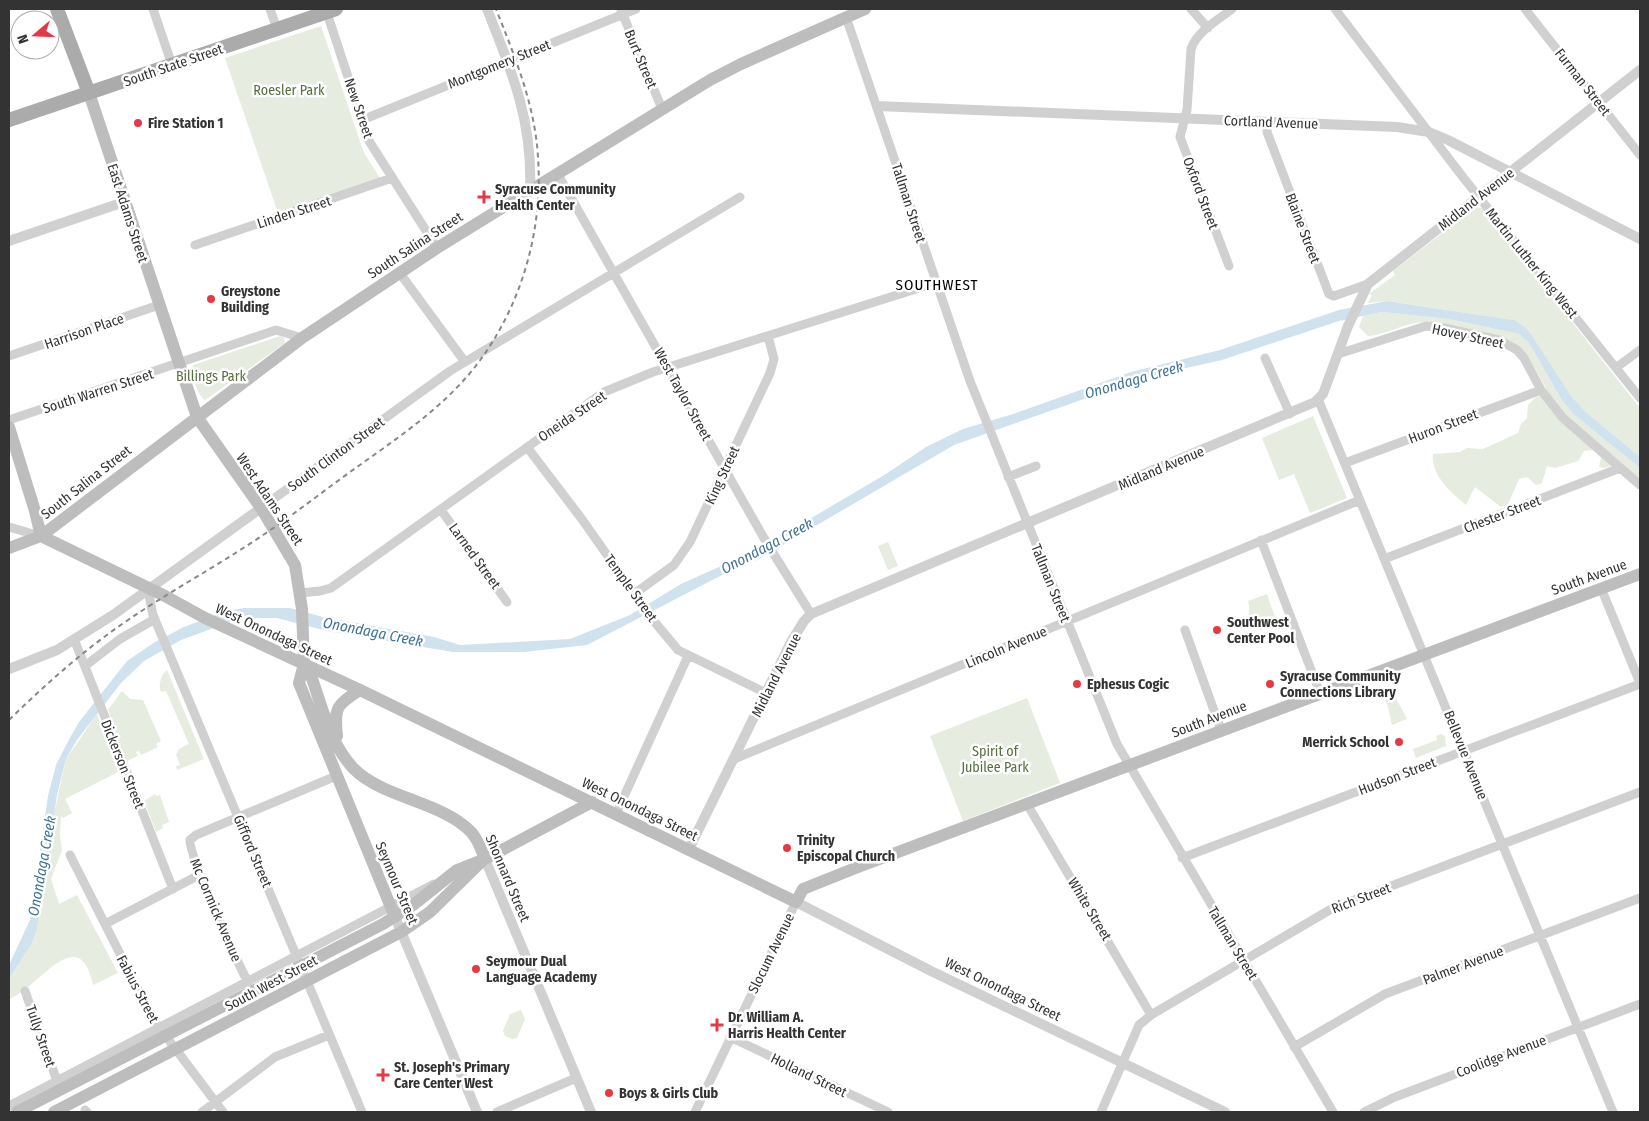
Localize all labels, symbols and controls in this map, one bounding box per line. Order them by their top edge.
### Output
north arrow [10,10,60,60]
street label: Burt Street [621,27,661,92]
text: N [14,32,33,46]
street label: Montgomery Street [445,36,553,93]
street label: South State Street [121,40,226,90]
street label: Furman Street [1551,45,1614,120]
street label: New Street [340,76,377,141]
park label: Roesler Park [253,82,325,99]
street label: Cortland Avenue [1224,112,1318,133]
place label: Fire Station 1 [148,115,223,132]
marker: Fire Station 1 [132,117,144,129]
street label: Oxford Street [1179,155,1222,232]
street label: East Adams Street [103,161,152,265]
street label: Tallman Street [888,161,930,245]
street label: Midland Avenue [1435,164,1518,234]
place label: Syracuse Community Health Center [495,181,616,214]
marker: Syracuse Community Health Center [477,190,491,204]
street label: Blaine Street [1281,191,1324,266]
street label: Linden Street [255,192,334,232]
street label: Martin Luther King West [1482,205,1582,322]
street label: South Salina Street [365,208,466,282]
district label: SOUTHWEST [896,276,978,294]
place label: Greystone Building [221,283,280,316]
marker: Greystone Building [205,293,217,305]
street label: Harrison Place [42,310,126,353]
street label: Hovey Street [1431,321,1506,352]
street label: West Taylor Street [650,345,715,444]
water label: Onondaga Creek [1083,357,1186,403]
street label: South Warren Street [41,365,156,417]
park label: Billings Park [176,368,247,385]
street label: Oneida Street [535,387,610,445]
street label: Huron Street [1406,405,1481,447]
street label: South Clinton Street [285,413,388,495]
street label: South Salina Street [38,442,135,523]
street label: King Street [702,443,744,507]
street label: Midland Avenue [1116,443,1207,494]
street label: West Adams Street [233,450,307,549]
street label: Chester Street [1461,492,1543,537]
water label: Onondaga Creek [718,514,817,578]
street label: Larned Street [445,520,504,593]
street label: Tallman Street [1027,542,1074,625]
street label: Temple Street [600,551,661,626]
street label: South Avenue [1549,556,1629,599]
street label: West Onondaga Street [213,600,335,669]
water label: Onondaga Creek [321,613,425,651]
place label: Southwest Center Pool [1227,614,1294,647]
street label: Lincoln Avenue [963,623,1049,672]
marker: Southwest Center Pool [1211,624,1223,636]
street label: Midland Avenue [748,630,805,720]
place label: Syracuse Community Connections Library [1280,668,1401,701]
place label: Ephesus Cogic [1087,676,1170,693]
marker: Ephesus Cogic [1071,678,1083,690]
marker: Syracuse Community Connections Library [1264,678,1276,690]
street label: South Avenue [1169,697,1249,742]
street label: Bellevue Avenue [1440,708,1491,802]
street label: Dickerson Street [97,717,148,811]
place label: Merrick School [1302,734,1389,751]
marker: Merrick School [1393,736,1405,748]
park label: Spirit of Jubilee Park [961,743,1029,776]
street label: Hudson Street [1356,754,1439,799]
street label: West Onondaga Street [579,774,701,845]
street label: Gifford Street [230,812,276,890]
water label: Onondaga Creek [24,814,60,918]
street label: Shonnard Street [482,832,534,925]
place label: Trinity Episcopal Church [797,832,895,865]
street label: Seymour Street [372,839,422,927]
marker: Trinity Episcopal Church [781,842,793,854]
street label: Mc Cormick Avenue [186,856,245,964]
street label: White Street [1064,875,1115,944]
street label: Rich Street [1329,879,1394,918]
street label: Tallman Street [1204,903,1261,983]
street label: Slocum Avenue [745,910,798,996]
street label: Palmer Avenue [1420,942,1506,989]
street label: South West Street [222,952,321,1015]
street label: Fabius Street [113,953,163,1026]
place label: Seymour Dual Language Academy [486,953,597,986]
street label: West Onondaga Street [942,954,1064,1025]
marker: Seymour Dual Language Academy [470,963,482,975]
street label: Tully Street [22,1003,59,1070]
place label: Dr. William A. Harris Health Center [728,1009,847,1042]
marker: Dr. William A. Harris Health Center [710,1018,724,1032]
street label: Coolidge Avenue [1454,1031,1549,1081]
street label: Holland Street [768,1050,850,1101]
place label: St. Joseph's Primary Care Center West [394,1059,510,1092]
marker: St. Joseph's Primary Care Center West [376,1068,390,1082]
place label: Boys & Girls Club [619,1085,719,1102]
marker: Boys & Girls Club [603,1087,615,1099]

